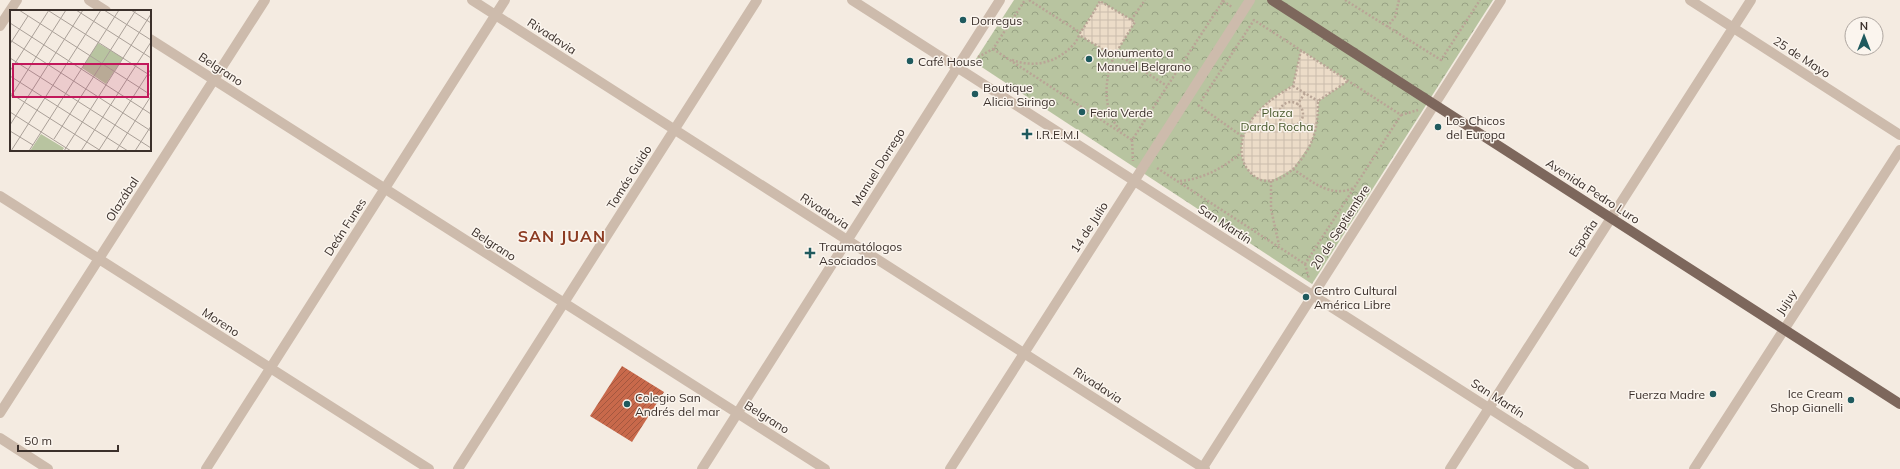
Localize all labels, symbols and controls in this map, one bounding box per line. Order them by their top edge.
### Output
inset map [10,10,151,151]
place label: Dorregus [971,13,1022,28]
street label: Rivadavia [525,15,579,57]
marker: Dorregus [958,15,968,25]
north arrow [1844,16,1884,56]
text: N [1860,19,1868,33]
street label: 25 de Mayo [1771,33,1833,81]
place label: Monumento a Manuel Belgrano [1097,45,1191,74]
street label: Belgrano [196,49,246,89]
place label: Café House [918,54,982,69]
marker: Monumento a Manuel Belgrano [1084,54,1094,64]
marker: Café House [905,56,915,66]
place label: Boutique Alicia Siringo [983,80,1055,109]
marker: Boutique Alicia Siringo [970,89,980,99]
place label: Feria Verde [1090,105,1153,120]
park label: Plaza Dardo Rocha [1241,105,1313,134]
marker: Feria Verde [1077,107,1087,117]
place label: Los Chicos del Europa [1446,113,1505,142]
marker: Los Chicos del Europa [1433,122,1443,132]
street label: Manuel Dorrego [848,125,908,209]
place label: I.R.E.M.I [1036,127,1079,142]
marker: I.R.E.M.I [1021,128,1033,140]
street label: Tomás Guido [603,142,655,212]
street label: Avenida Pedro Luro [1543,155,1643,227]
street label: Olazábal [102,174,142,224]
street label: 20 de Septiembre [1307,182,1373,272]
street label: Rivadavia [798,190,852,232]
street label: Deán Funes [321,195,369,259]
street label: 14 de Julio [1067,199,1111,255]
street label: San Martín [1195,201,1255,247]
street label: España [1565,216,1601,260]
street label: Belgrano [469,224,519,264]
district label: SAN JUAN [518,226,606,246]
place label: Traumatólogos Asociados [819,239,902,268]
marker: Traumatólogos Asociados [804,247,816,259]
place label: Centro Cultural América Libre [1314,283,1397,312]
street label: Jujuy [1772,286,1800,317]
marker: Centro Cultural América Libre [1301,292,1311,302]
street label: Moreno [199,304,243,340]
street label: Rivadavia [1071,364,1125,406]
street label: San Martín [1468,375,1528,421]
place label: Ice Cream Shop Gianelli [1770,386,1843,415]
place label: Fuerza Madre [1629,387,1705,402]
marker: Fuerza Madre [1708,389,1718,399]
place label: Colegio San Andrés del mar [635,390,720,419]
marker: Ice Cream Shop Gianelli [1846,395,1856,405]
street label: Belgrano [742,397,792,437]
marker: Colegio San Andrés del mar [622,399,632,409]
scale bar [18,427,118,453]
text: 50 m [24,433,52,448]

